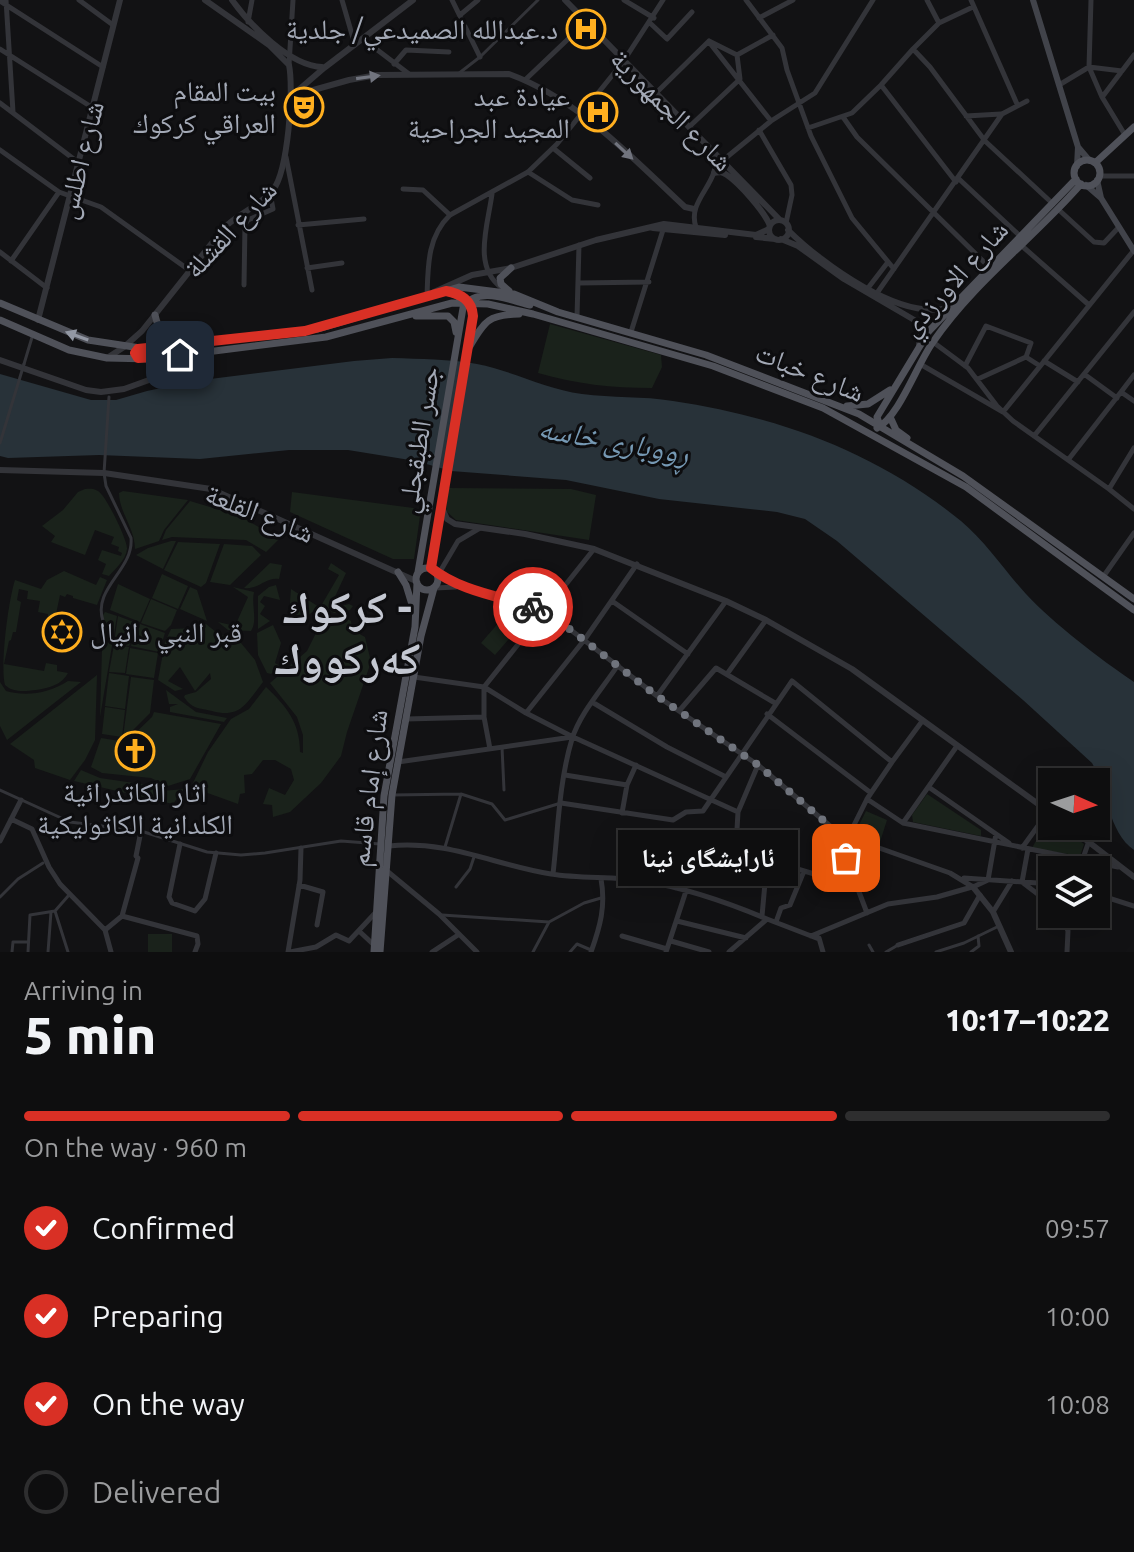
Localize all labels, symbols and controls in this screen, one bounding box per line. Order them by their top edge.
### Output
hospital icon: د.عبدالله الصميدعي/ جلدية [565,8,607,50]
place label: د.عبدالله الصميدعي/ جلدية [286,13,558,52]
street label: شارع الجمهورية [603,42,740,179]
one-way arrow [356,70,381,83]
place label: بيت المقام العراقي كركوك [133,75,276,146]
place label: عيادة عبد المجيد الجراحية [408,80,570,144]
theatre icon: بيت المقام العراقي كركوك [283,86,325,128]
hospital icon: عيادة عبد المجيد الجراحية [577,91,619,133]
street label: شارع اطلس [50,98,112,223]
one-way arrow [614,141,633,159]
street label: شارع القشلة [177,174,284,286]
street label: شارع الاورزدي [894,214,1019,347]
pin [146,321,214,389]
one-way arrow [64,329,88,341]
icon: home [158,333,202,377]
street label: شارع خبات [750,336,869,410]
street label: جسر الطبقجلي [391,364,452,517]
water label: ڕووباری خاسە [535,410,692,477]
street label: شارع القلعة [200,477,319,551]
courier [493,567,573,647]
district label: كركوك - کەرکووك [274,582,420,683]
icon: bike [511,585,555,629]
synagogue icon: قبر النبي دانيال [41,611,83,653]
place label: قبر النبي دانيال [90,616,242,655]
street label: شارع إمام قاسم [342,707,397,869]
church icon: اثار الكاتدرائية الكلدانية الكاثوليكية [114,730,156,772]
north arrow [1038,768,1110,840]
map controls [1038,768,1110,928]
place label: اثار الكاتدرائية الكلدانية الكاثوليكية [37,776,233,840]
pin [812,824,880,892]
callout: ئارایشگای نینا [618,830,798,886]
icon: bag [824,836,868,880]
text: ئارایشگای نینا [642,843,774,872]
button: layers [1038,856,1110,928]
text: Arriving in [24,976,143,1005]
text: 10:17–10:22 [945,1003,1110,1037]
text: 5 min [24,1006,156,1064]
text: On the way · 960 m [24,1133,247,1162]
icon: check [24,1206,68,1250]
text: Confirmed [92,1211,235,1245]
text: 09:57 [1045,1214,1110,1243]
icon: check [24,1294,68,1338]
text: Preparing [92,1299,224,1333]
text: 10:00 [1045,1302,1110,1331]
icon: check [24,1382,68,1426]
text: On the way [92,1387,245,1421]
text: 10:08 [1045,1390,1110,1419]
text: Delivered [92,1475,221,1509]

